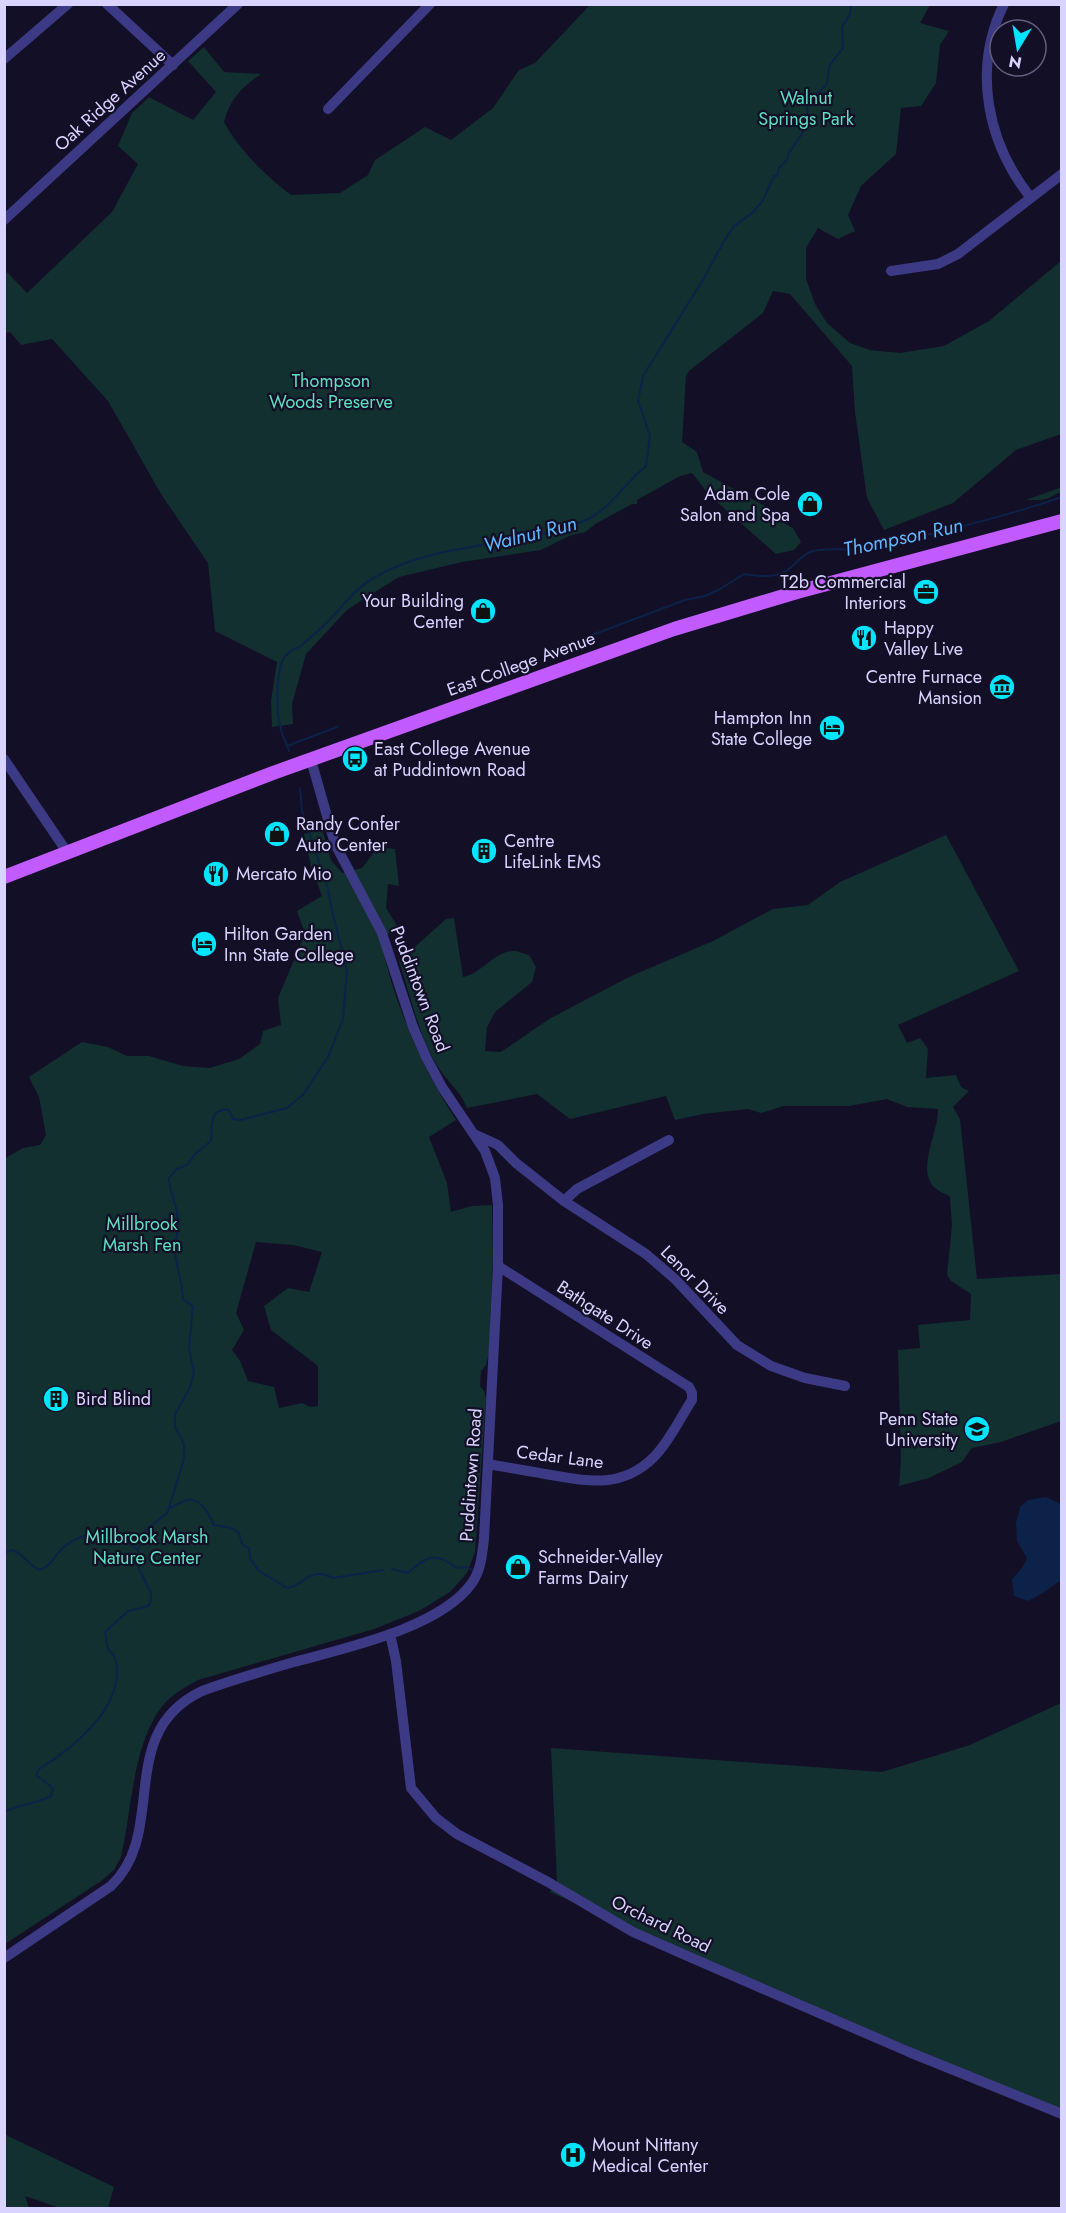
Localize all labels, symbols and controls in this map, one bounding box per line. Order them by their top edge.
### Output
north arrow [988,18,1048,78]
street label: Oak Ridge Avenue [48,43,172,157]
text: N [1007,50,1024,75]
park label: Walnut Springs Park [758,85,854,132]
park label: Thompson Woods Preserve [269,368,393,415]
place label: Adam Cole Salon and Spa [680,481,790,528]
shop icon: Adam Cole Salon and Spa [795,489,825,519]
water label: Walnut Run [481,509,580,560]
water label: Thompson Run [840,511,966,564]
place label: T2b Commercial Interiors [780,569,906,616]
office icon: T2b Commercial Interiors [911,577,941,607]
place label: Your Building Center [362,588,465,635]
shop icon: Your Building Center [468,596,498,626]
place label: Happy Valley Live [884,615,963,662]
restaurant icon: Happy Valley Live [849,623,879,653]
street label: East College Avenue [443,625,599,703]
place label: Centre Furnace Mansion [866,664,982,711]
museum icon: Centre Furnace Mansion [987,672,1017,702]
place label: Hampton Inn State College [711,705,812,752]
hotel icon: Hampton Inn State College [817,713,847,743]
place label: East College Avenue at Puddintown Road [374,736,530,783]
bus stop icon: East College Avenue at Puddintown Road [340,744,370,774]
place label: Randy Confer Auto Center [296,811,401,858]
shop icon: Randy Confer Auto Center [262,819,292,849]
place label: Centre LifeLink EMS [504,828,601,875]
building icon: Centre LifeLink EMS [469,836,499,866]
restaurant icon: Mercato Mio [201,859,231,889]
place label: Mercato Mio [236,861,332,887]
place label: Hilton Garden Inn State College [224,921,354,968]
street label: Puddintown Road [384,922,456,1056]
hotel icon: Hilton Garden Inn State College [189,929,219,959]
park label: Millbrook Marsh Fen [103,1211,181,1258]
street label: Lenor Drive [655,1240,735,1320]
street label: Bathgate Drive [552,1274,658,1356]
building icon: Bird Blind [41,1384,71,1414]
place label: Bird Blind [76,1386,151,1412]
place label: Penn State University [879,1406,958,1453]
street label: Puddintown Road [453,1408,489,1542]
school or university icon: Penn State University [962,1414,992,1444]
street label: Cedar Lane [515,1439,605,1475]
park label: Millbrook Marsh Nature Center [86,1524,208,1571]
place label: Schneider-Valley Farms Dairy [538,1544,663,1591]
shop icon: Schneider-Valley Farms Dairy [503,1552,533,1582]
street label: Orchard Road [607,1889,715,1959]
place label: Mount Nittany Medical Center [592,2132,709,2179]
hospital icon: Mount Nittany Medical Center [558,2140,588,2170]

